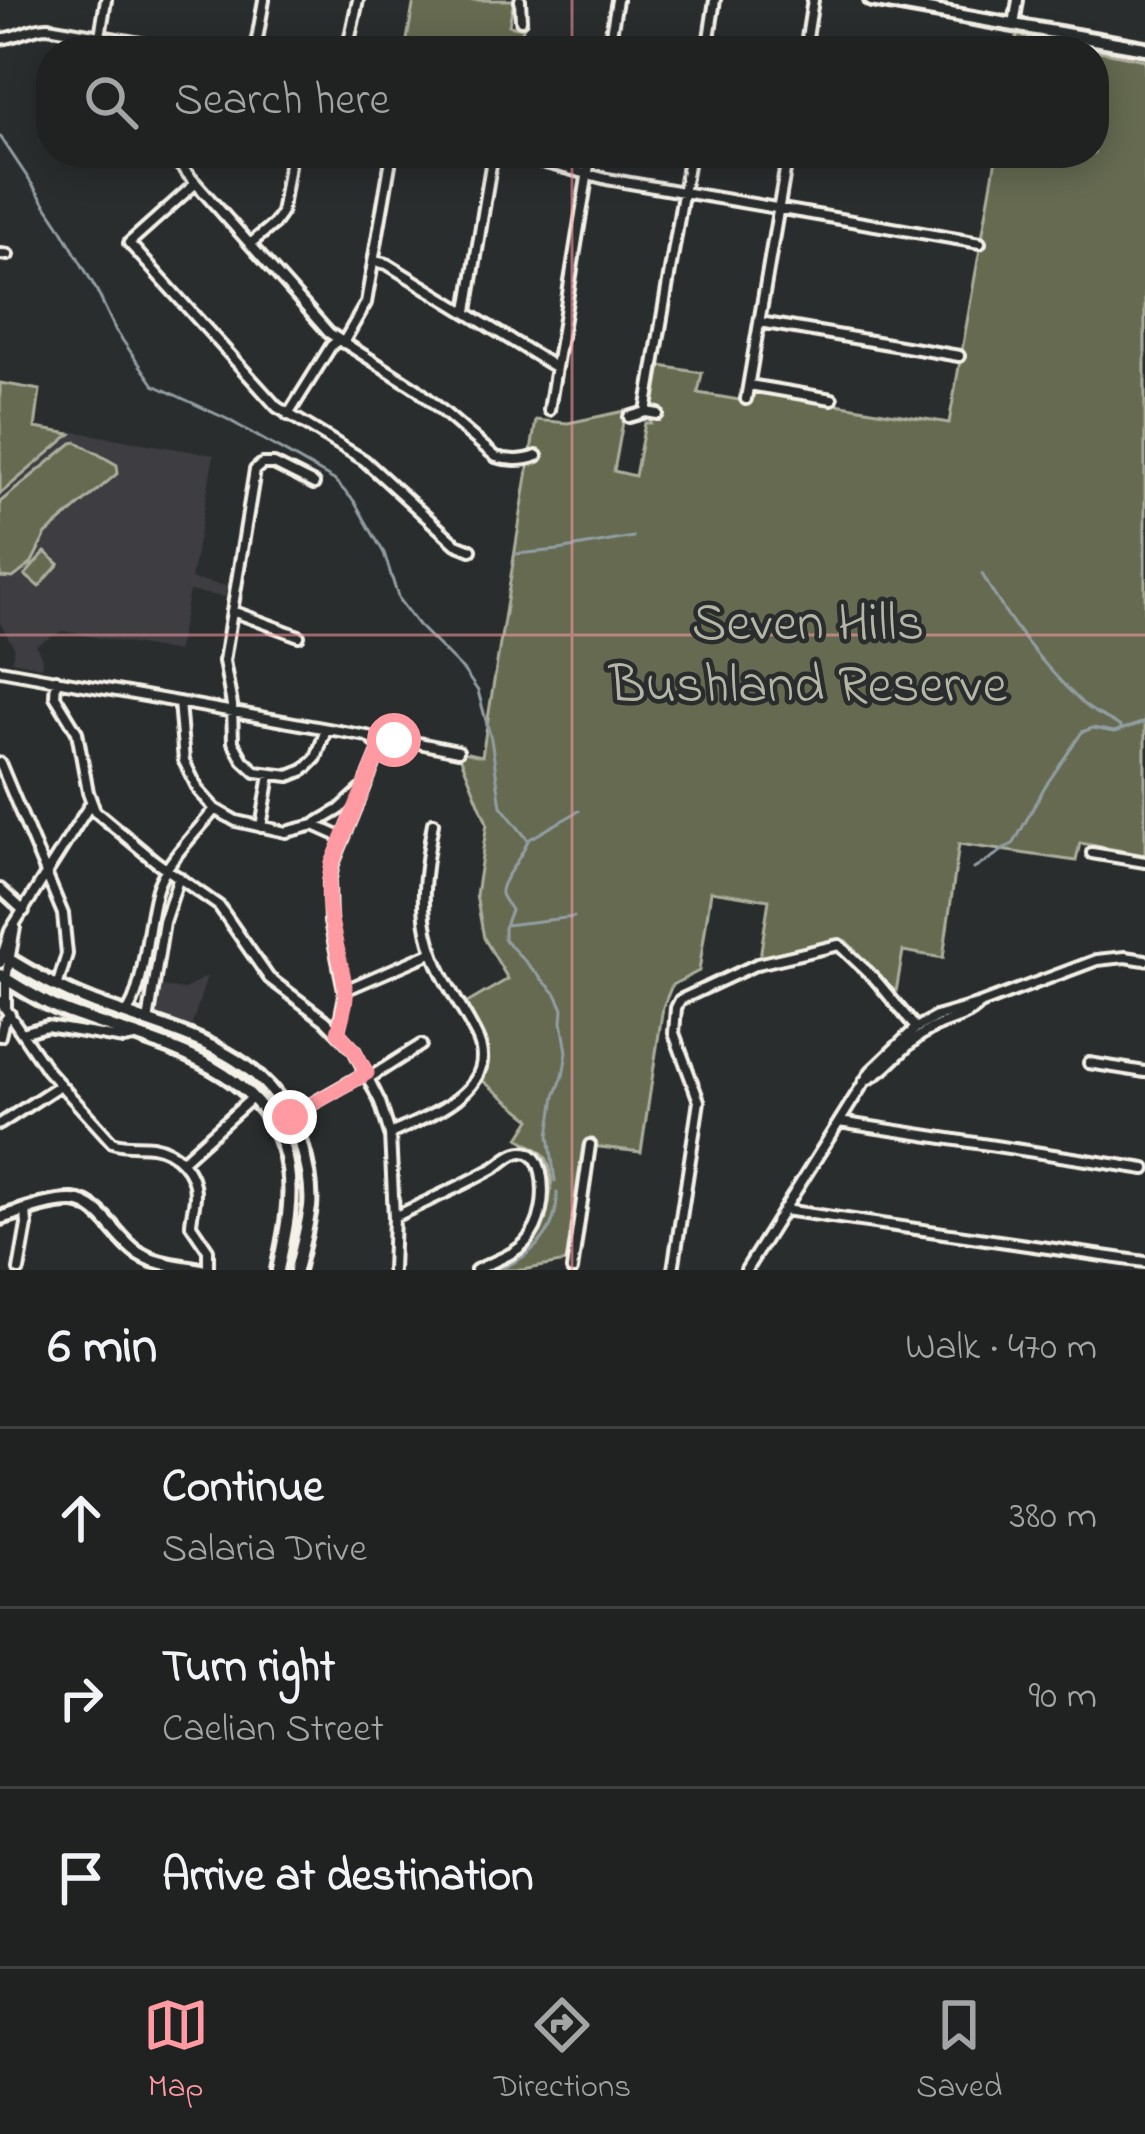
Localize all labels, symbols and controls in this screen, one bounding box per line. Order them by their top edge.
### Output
search box [36,36,1109,168]
icon: search [78,69,144,135]
text: Search here [174,69,390,135]
park label: Seven Hills Bushland Reserve [607,587,1008,727]
route start [367,713,421,767]
route end [263,1090,317,1144]
text: 6 min [48,1311,157,1386]
text: Walk · 470 m [905,1320,1097,1377]
text: Continue [162,1456,323,1522]
icon: ahead [48,1485,114,1551]
text: 380 m [1009,1489,1097,1546]
text: Salaria Drive [162,1522,367,1579]
text: Turn right [162,1636,335,1702]
icon: right [48,1665,114,1731]
text: 90 m [1028,1669,1097,1726]
text: Caelian Street [162,1702,384,1759]
icon: arrive [48,1845,114,1911]
text: Arrive at destination [162,1845,533,1911]
tab: Map [143,1992,209,2112]
tab: Directions [494,1992,631,2112]
tab: Saved [916,1992,1002,2112]

